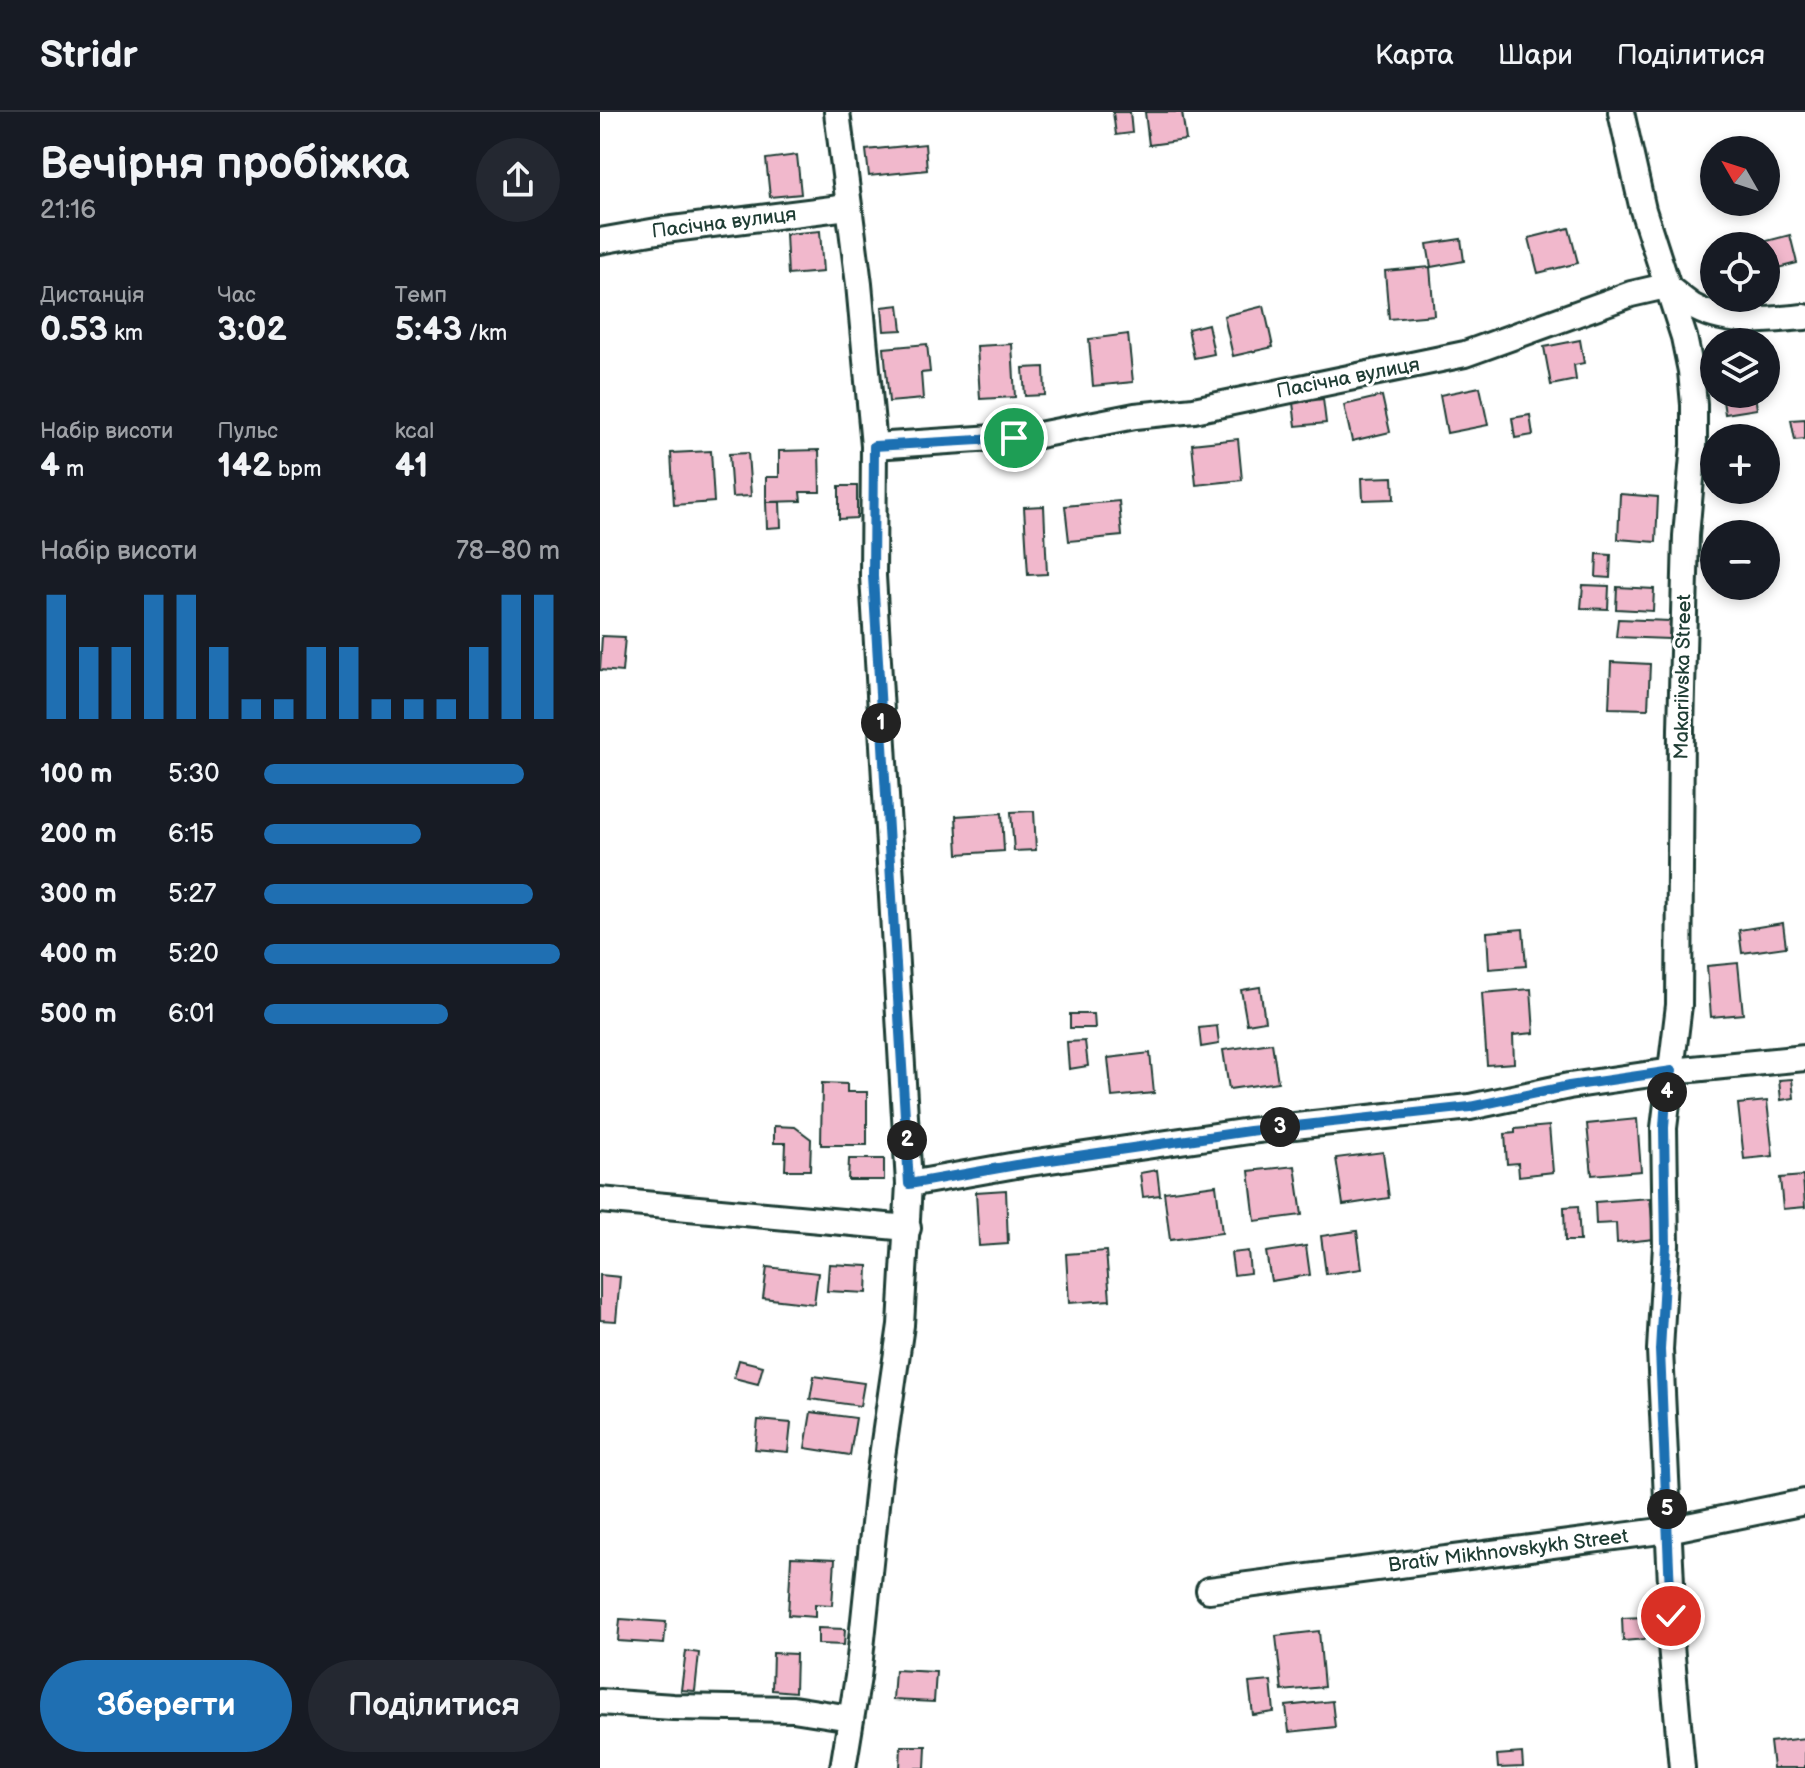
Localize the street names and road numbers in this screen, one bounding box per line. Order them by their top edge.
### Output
street label: Пасічна вулиця [650,202,798,244]
street label: Пасічна вулиця [1274,352,1422,404]
street label: Makariivska Street [1670,594,1696,760]
street label: Brativ Mikhnovskykh Street [1387,1524,1629,1578]

